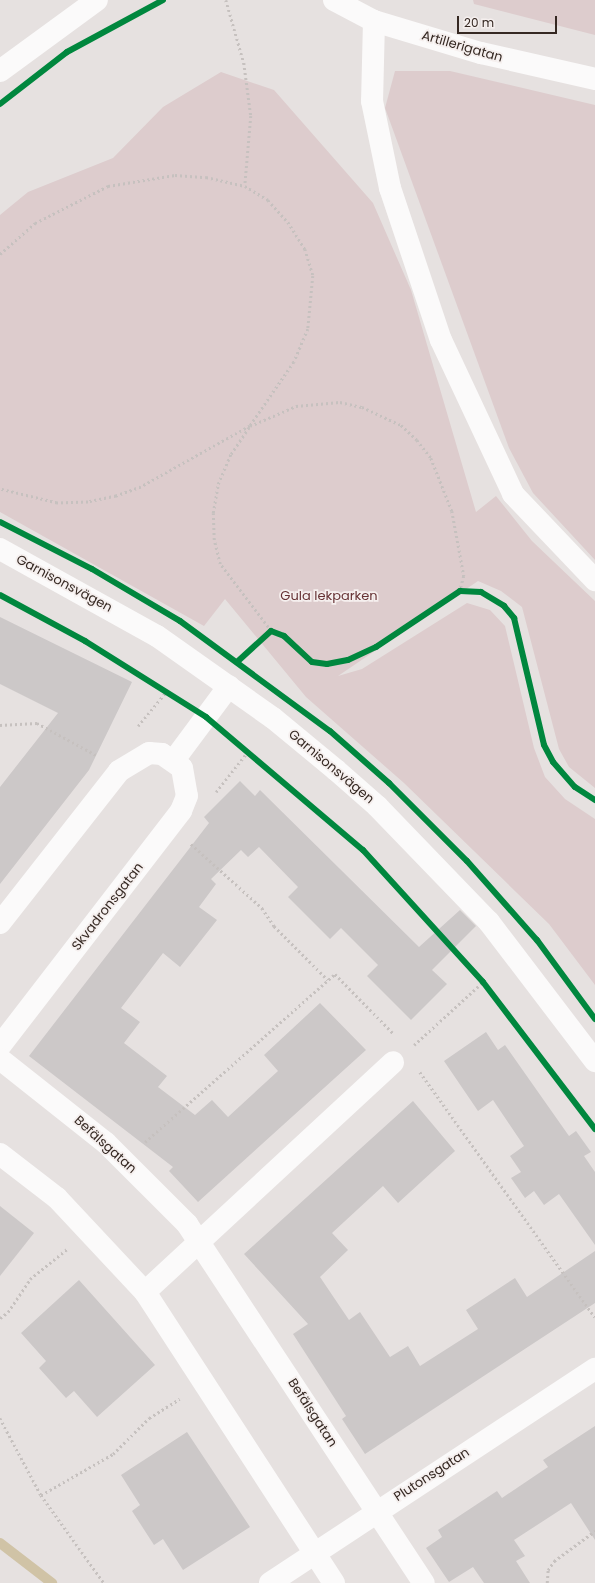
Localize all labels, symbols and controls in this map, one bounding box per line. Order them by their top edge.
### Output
scale bar [459,8,559,34]
text: 20 m [464,14,494,31]
street label: Artillerigatan [420,28,504,66]
street label: Garnisonsvägen [13,552,115,616]
park label: Gula lekparken [280,588,378,604]
street label: Garnisonsvägen [285,727,377,807]
street label: Skvadronsgatan [69,860,147,954]
street label: Befälsgatan [71,1113,139,1177]
street label: Befälsgatan [284,1376,340,1450]
street label: Plutonsgatan [391,1445,473,1505]

